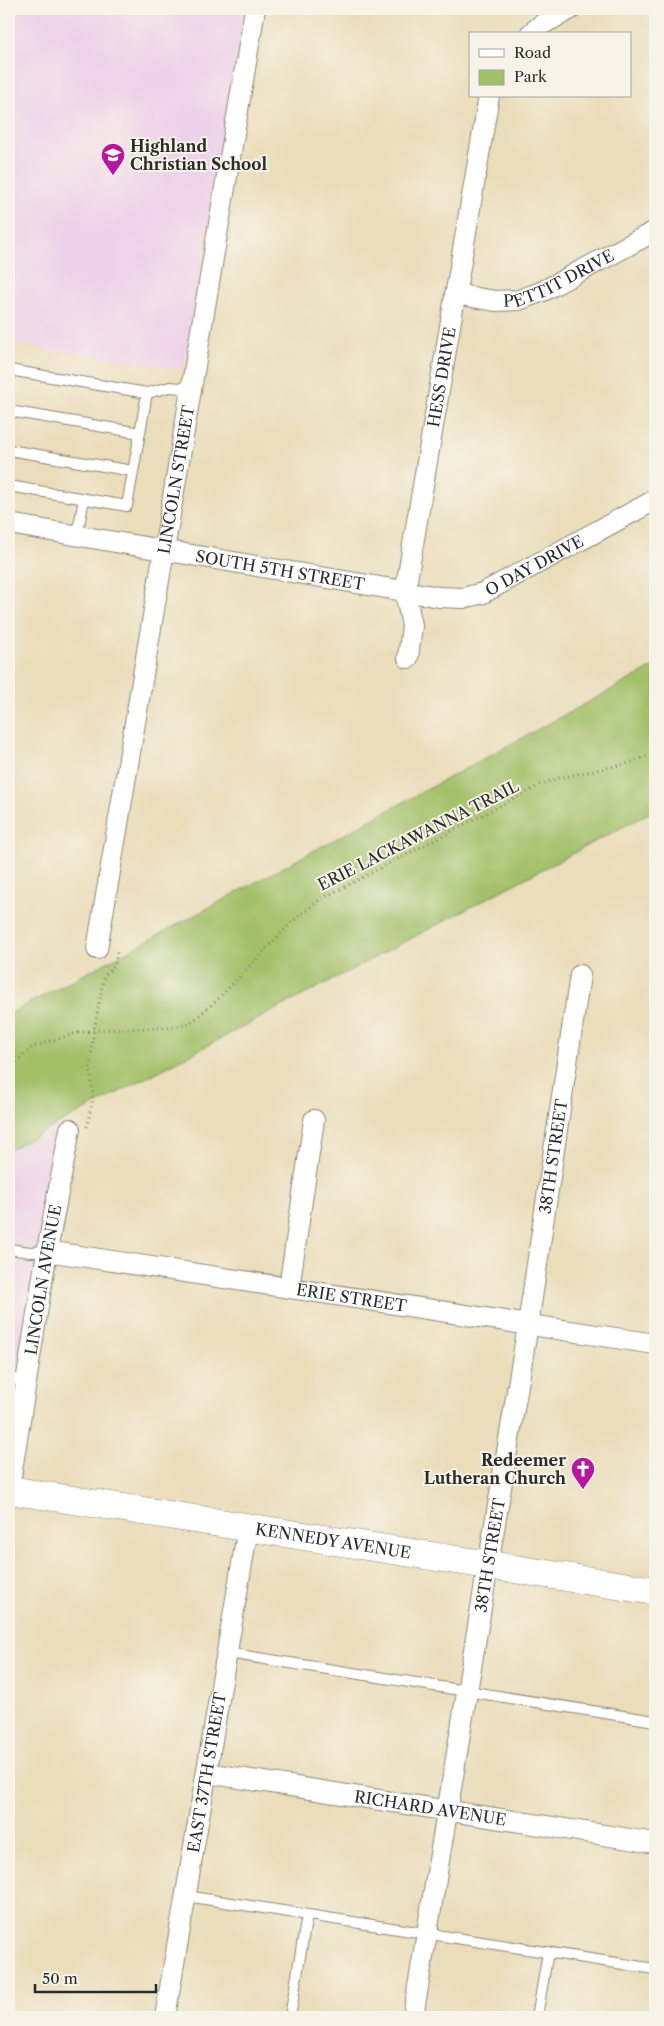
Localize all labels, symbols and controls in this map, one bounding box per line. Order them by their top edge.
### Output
legend [469,32,632,98]
text: Road [514,43,551,62]
text: Park [514,67,548,86]
place label: Highland Christian School [130,136,267,174]
school or university icon: Highland Christian School [100,142,126,176]
street label: PETTIT DRIVE [503,245,617,311]
street label: HESS DRIVE [423,325,460,429]
street label: LINCOLN STREET [154,404,198,555]
street label: O DAY DRIVE [482,531,587,600]
street label: SOUTH 5TH STREET [194,546,366,594]
street label: ERIE LACKAWANNA TRAIL [314,775,522,895]
street label: 38TH STREET [535,1098,571,1215]
street label: LINCOLN AVENUE [21,1203,66,1356]
street label: ERIE STREET [295,1279,408,1316]
place label: Redeemer Lutheran Church [424,1450,566,1488]
church icon: Redeemer Lutheran Church [570,1456,596,1490]
street label: 38TH STREET [470,1497,509,1614]
street label: KENNEDY AVENUE [254,1519,412,1563]
street label: EAST 37TH STREET [183,1691,230,1854]
street label: RICHARD AVENUE [353,1786,508,1830]
scale bar [35,1961,156,1993]
text: 50 m [42,1969,78,1988]

